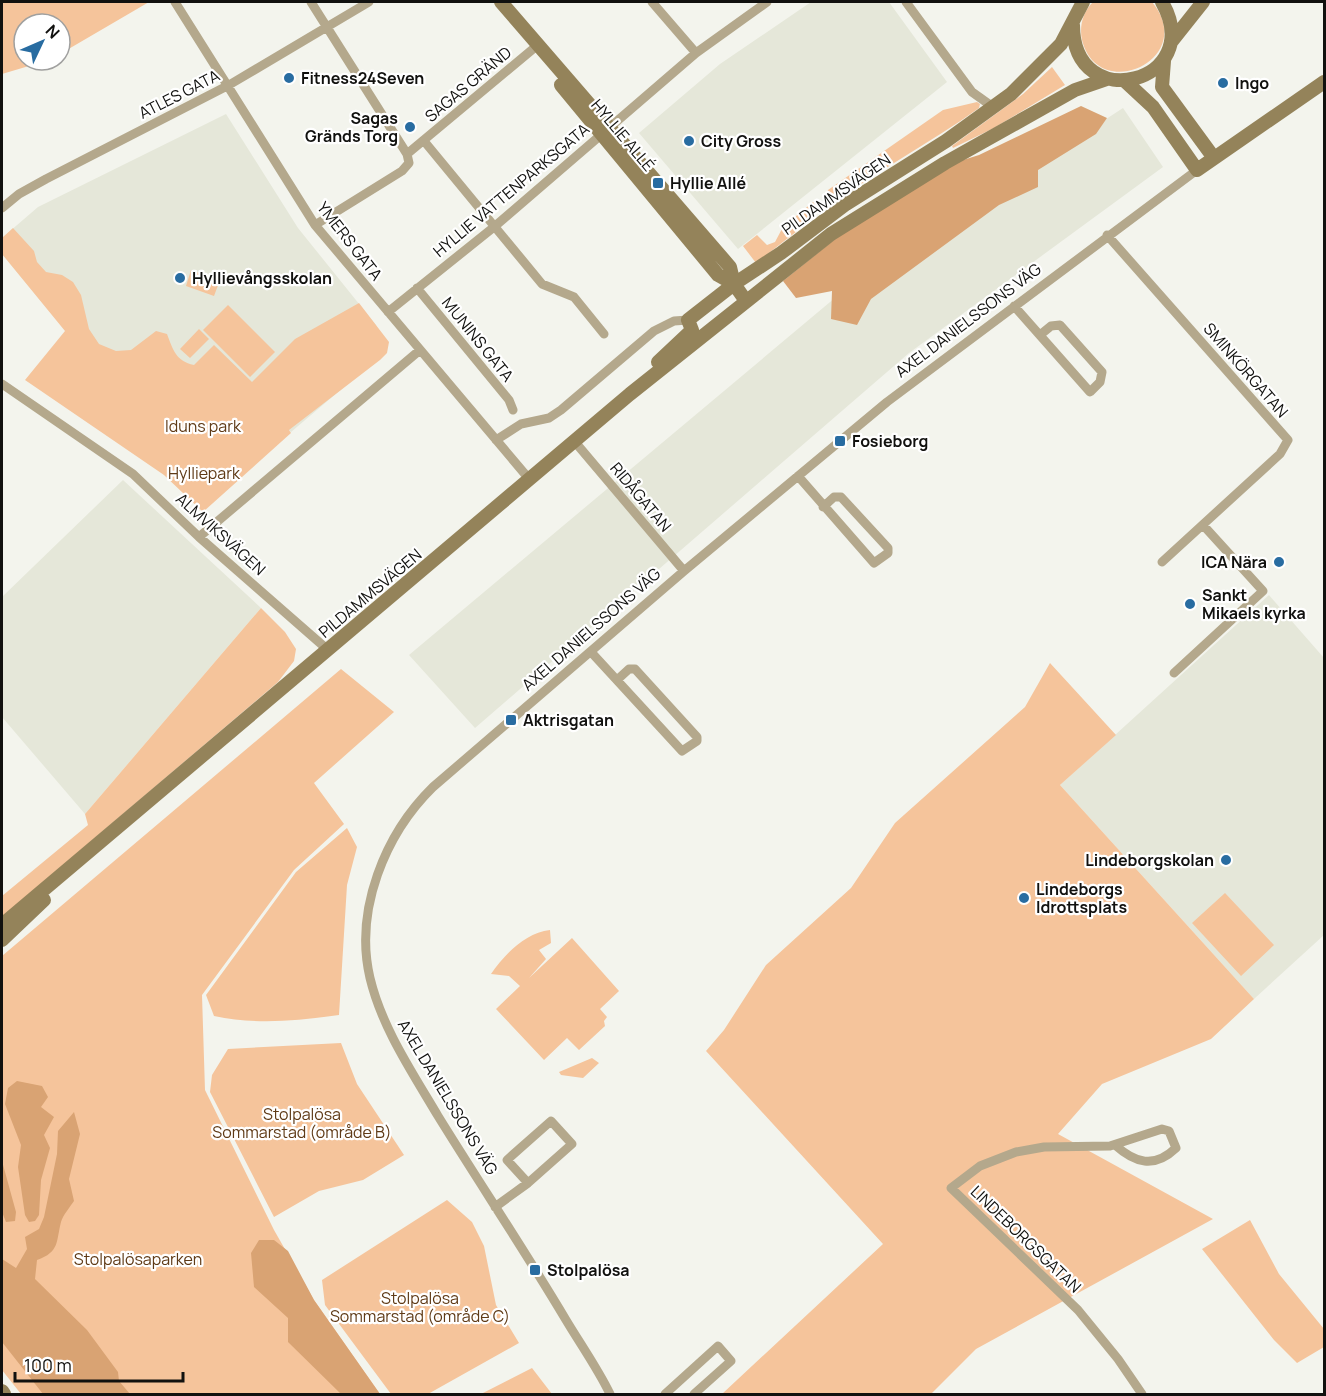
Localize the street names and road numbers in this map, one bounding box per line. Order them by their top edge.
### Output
street label: SAGAS GRÄND [420,41,516,127]
street label: ATLES GATA [135,64,223,124]
street label: HYLLIE ALLÉ [586,94,660,176]
street label: HYLLIE VATTENPARKSGATA [428,118,594,262]
street label: PILDAMMSVÄGEN [777,148,895,240]
street label: YMERS GATA [312,197,388,285]
street label: AXEL DANIELSSONS VÄG [891,258,1045,382]
street label: MUNINS GATA [437,292,519,386]
street label: SMINKÖRGATAN [1199,318,1293,422]
street label: RIDÅGATAN [605,458,677,536]
street label: ALMVIKSVÄGEN [171,488,271,580]
street label: PILDAMMSVÄGEN [314,543,426,643]
street label: AXEL DANIELSSONS VÄG [517,563,665,695]
street label: AXEL DANIELSSONS VÄG [393,1015,503,1179]
street label: LINDEBORGSGATAN [966,1180,1086,1298]

